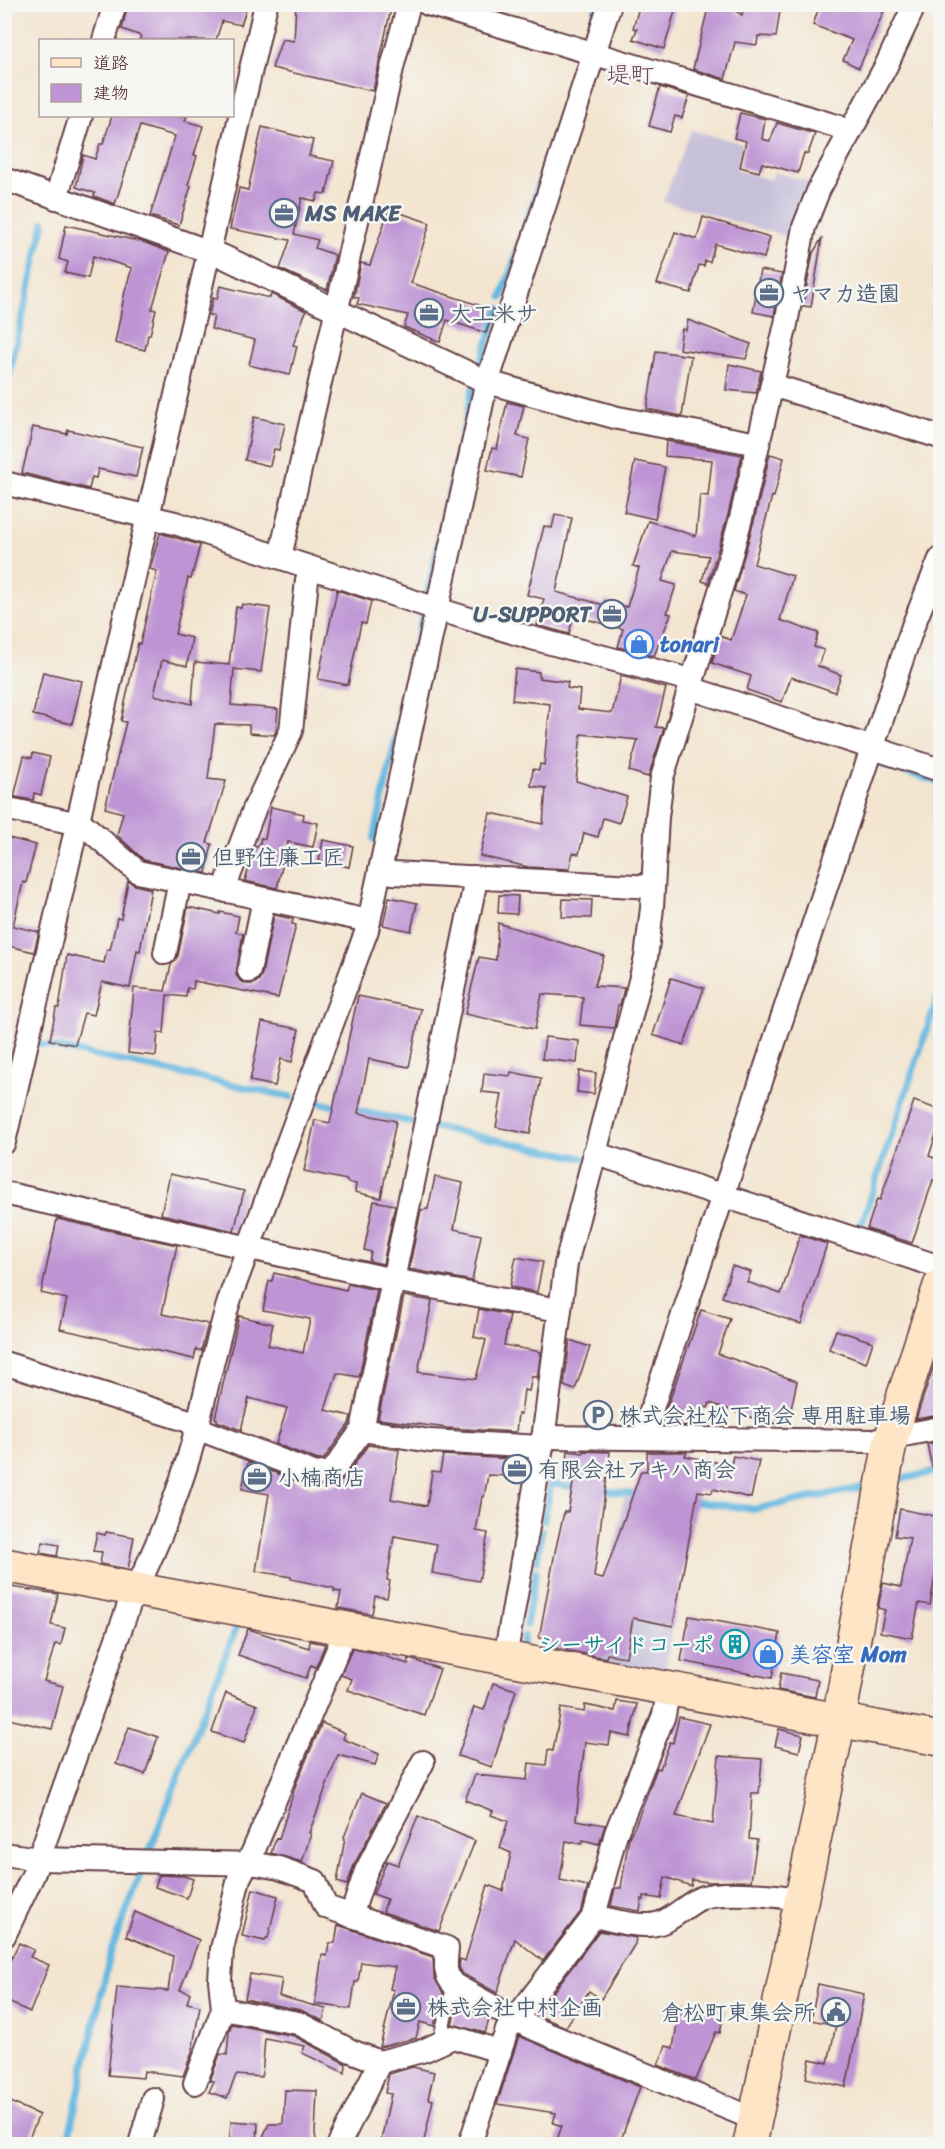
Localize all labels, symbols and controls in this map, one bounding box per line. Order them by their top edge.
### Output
legend [39,39,234,117]
text: 道路 [93,47,129,79]
district label: 堤町 [606,54,654,96]
text: 建物 [93,77,129,109]
place label: MS MAKE [304,194,402,233]
office icon: MS MAKE [268,197,300,229]
place label: ヤマカ造園 [790,274,900,313]
office icon: ヤマカ造園 [753,277,785,309]
place label: 大工米サ [450,294,538,333]
office icon: 大工米サ [413,297,445,329]
place label: U-SUPPORT [473,595,593,634]
office icon: U-SUPPORT [596,598,628,630]
place label: tonari [660,625,720,664]
shop icon: tonari [623,628,655,660]
place label: 但野住廉工匠 [212,838,344,877]
office icon: 但野住廉工匠 [175,841,207,873]
place label: 株式会社松下商会 専用駐車場 [619,1396,911,1435]
parking icon: 株式会社松下商会 専用駐車場 [582,1399,614,1431]
place label: 有限会社アキハ商会 [538,1450,736,1489]
office icon: 有限会社アキハ商会 [501,1453,533,1485]
place label: 小楠商店 [278,1458,366,1497]
office icon: 小楠商店 [241,1461,273,1493]
place label: シーサイドコーポ [538,1625,714,1664]
building icon: シーサイドコーポ [719,1628,751,1660]
place label: 美容室 Mom [789,1635,907,1674]
shop icon: 美容室 Mom [752,1638,784,1670]
place label: 株式会社中村企画 [427,1988,603,2027]
office icon: 株式会社中村企画 [390,1991,422,2023]
place label: 倉松町東集会所 [661,1993,815,2032]
public building icon: 倉松町東集会所 [820,1996,852,2028]

